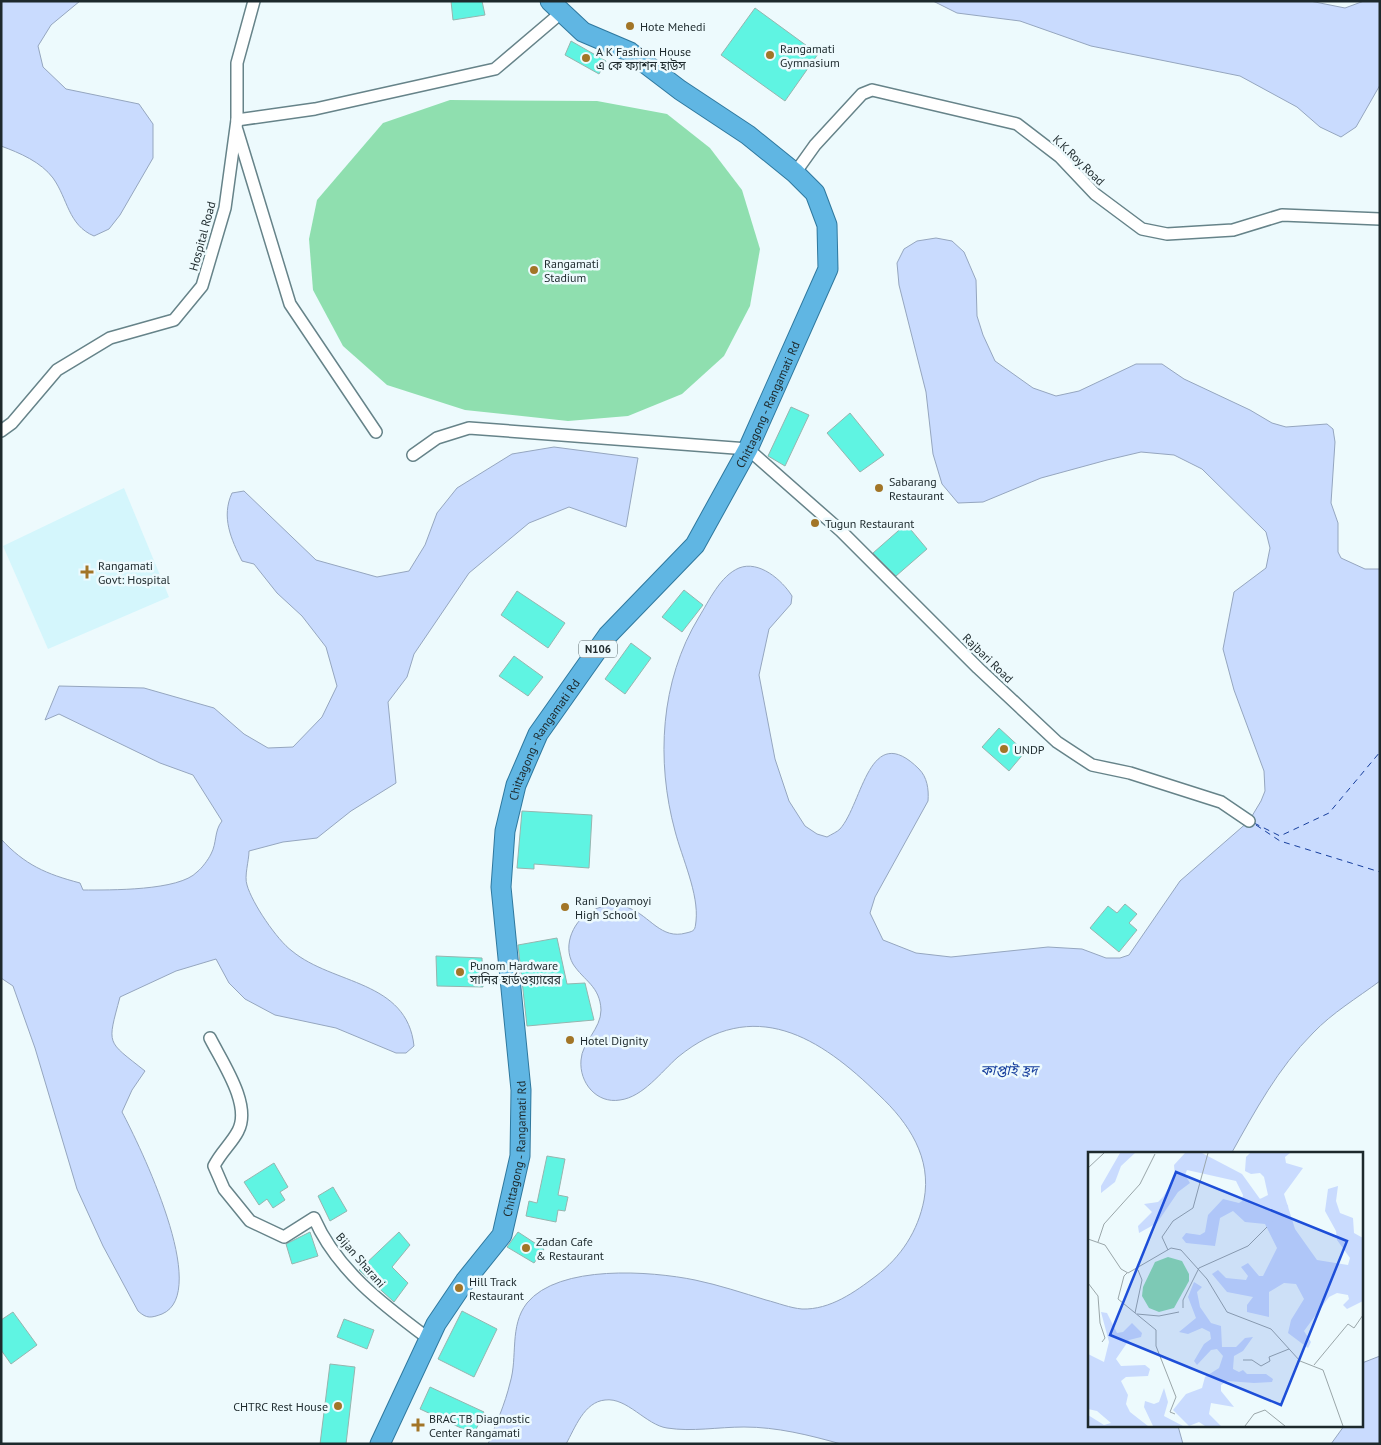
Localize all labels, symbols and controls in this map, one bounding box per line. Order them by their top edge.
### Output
place label: Hote Mehedi [640,19,706,34]
marker: Hote Mehedi [624,20,636,32]
place label: Rangamati Gymnasium [780,41,840,70]
place label: A K Fashion House এ কে ফ্যাশন হাউস [596,44,691,73]
marker: Rangamati Gymnasium [764,49,776,61]
marker: A K Fashion House এ কে ফ্যাশন হাউস [580,52,592,64]
street label: K.K.Roy Road [1050,132,1108,188]
street label: Hospital Road [186,200,218,272]
place label: Rangamati Stadium [544,256,599,285]
marker: Rangamati Stadium [528,264,540,276]
street label: Chittagong - Rangamati Rd [732,339,802,470]
place label: Sabarang Restaurant [889,474,944,503]
marker: Sabarang Restaurant [873,482,885,494]
place label: Tugun Restaurant [825,516,914,531]
marker: Tugun Restaurant [809,517,821,529]
place label: Rangamati Govt: Hospital [98,558,171,587]
marker: Rangamati Govt: Hospital [80,565,94,579]
street label: Rajbari Road [960,630,1016,686]
road number: N106 [579,641,617,658]
street label: Chittagong - Rangamati Rd [505,675,582,802]
place label: UNDP [1014,742,1045,757]
marker: UNDP [998,743,1010,755]
place label: Rani Doyamoyi High School [575,893,651,922]
marker: Rani Doyamoyi High School [559,901,571,913]
place label: Punom Hardware সানির হার্ডওয়্যারের [469,958,562,987]
marker: Punom Hardware সানির হার্ডওয়্যারের [454,966,466,978]
place label: Hotel Dignity [580,1033,649,1048]
marker: Hotel Dignity [564,1034,576,1046]
water label: কাপ্তাই হ্রদ [981,1061,1041,1079]
street label: Chittagong - Rangamati Rd [499,1080,529,1218]
inset map [1088,1152,1364,1428]
street label: Bijan Sharani [333,1229,389,1291]
place label: Zadan Cafe & Restaurant [536,1234,604,1263]
marker: Zadan Cafe & Restaurant [520,1242,532,1254]
place label: Hill Track Restaurant [469,1274,524,1303]
marker: Hill Track Restaurant [453,1282,465,1294]
place label: CHTRC Rest House [233,1399,328,1414]
marker: CHTRC Rest House [332,1400,344,1412]
place label: BRAC TB Diagnostic Center Rangamati [429,1411,530,1440]
marker: BRAC TB Diagnostic Center Rangamati [411,1418,425,1432]

